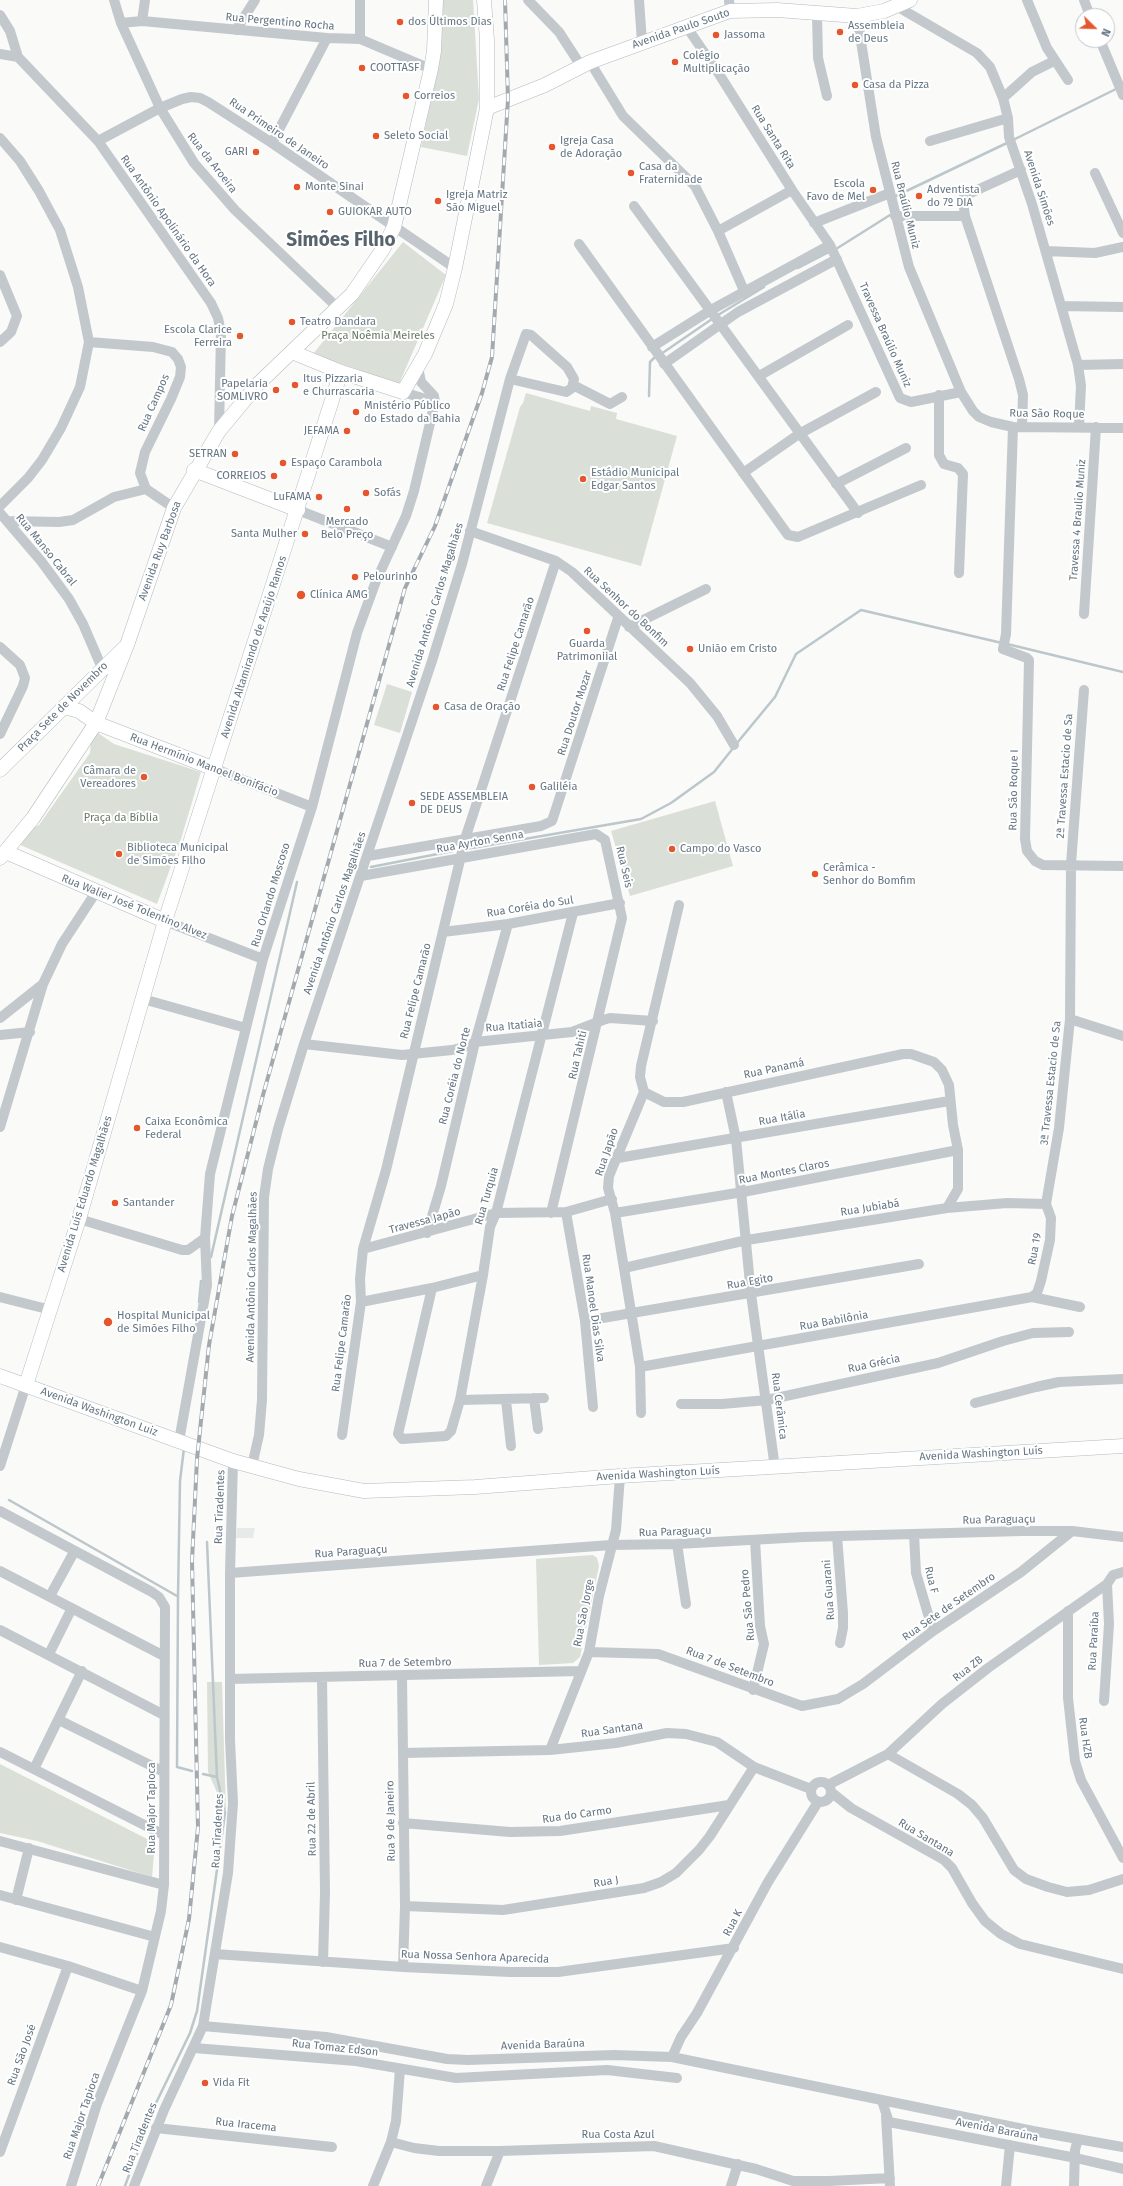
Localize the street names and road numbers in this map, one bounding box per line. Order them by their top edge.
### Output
street label: Avenida Paulo Souto [630,6,732,52]
street label: Rua Pergentino Rocha [225,11,335,33]
street label: Rua Primeiro de Janeiro [226,96,332,172]
street label: Rua Santa Rita [748,103,798,171]
street label: Rua da Aroeira [184,130,240,196]
street label: Avenida Simões [1021,149,1057,227]
street label: Rua Antônio Apolinário da Hora [117,153,219,289]
street label: Rua Braúlio Muniz [888,160,922,250]
street label: Travessa Braúlio Muniz [856,281,914,389]
street label: Rua Campos [135,372,173,434]
street label: Rua São Roque [1009,407,1085,421]
street label: Travessa 4 Braulio Muniz [1067,459,1089,581]
street label: Avenida Ruy Barbosa [136,499,184,603]
street label: Rua Manso Cabral [13,511,79,589]
street label: Avenida Antônio Carlos Magalhães [404,521,466,689]
street label: Avenida Altamirando de Araújo Ramos [218,554,290,740]
street label: Rua Senhor do Bonfim [581,564,671,650]
street label: Rua Felipe Camarão [495,595,537,693]
street label: Praça Sete de Novembro [15,659,111,755]
street label: Rua Doutor Mozar [555,669,595,757]
street label: 2ª Travessa Estacio de Sa [1054,713,1076,839]
street label: Rua Hermínio Manoel Bonifácio [128,731,280,799]
street label: Rua São Roque I [1007,749,1021,831]
street label: Rua Ayrton Senna [435,828,525,856]
street label: Avenida Antônio Carlos Magalhães [301,830,369,996]
street label: Rua Orlando Moscoso [249,841,293,949]
street label: Rua Seis [613,845,635,889]
street label: Rua Walier José Tolentino Alvez [59,872,209,942]
street label: Rua Coréia do Sul [486,894,574,920]
street label: Rua Felipe Camarão [398,942,434,1040]
street label: Rua Itatiaia [485,1017,543,1035]
street label: 3ª Travessa Estacio de Sa [1038,1020,1064,1146]
street label: Rua Coréia do Norte [436,1026,474,1126]
street label: Rua Tahiti [566,1029,590,1081]
street label: Rua Panamá [743,1056,805,1082]
street label: Rua Itália [758,1107,806,1129]
street label: Avenida Luís Eduardo Magalhães [55,1114,115,1274]
street label: Rua Japão [593,1126,621,1178]
street label: Rua Montes Claros [738,1157,830,1187]
street label: Rua Turquia [472,1166,502,1226]
street label: Avenida Antônio Carlos Magalhães [244,1191,260,1363]
street label: Rua Jubiabá [839,1197,901,1219]
street label: Travessa Japão [388,1205,462,1237]
street label: Rua 19 [1025,1232,1045,1266]
street label: Rua Manoel Dias Silva [579,1253,607,1363]
street label: Rua Egito [726,1271,774,1293]
street label: Rua Felipe Camarão [329,1293,355,1393]
street label: Rua Babilônia [799,1308,869,1334]
street label: Rua Grécia [847,1352,901,1376]
street label: Rua Cerâmica [768,1372,790,1440]
street label: Avenida Washington Luiz [39,1385,159,1439]
street label: Avenida Washington Luís [919,1444,1043,1464]
street label: Avenida Washington Luís [596,1464,720,1484]
street label: Rua Tiradentes [212,1470,228,1544]
street label: Rua Paraguaçu [962,1513,1036,1527]
street label: Rua Paraguaçu [638,1524,712,1540]
street label: Rua Paraguaçu [314,1543,388,1561]
street label: Rua Guarani [820,1559,838,1621]
street label: Rua F [921,1565,941,1595]
street label: Rua São Pedro [738,1568,758,1642]
street label: Rua Sete de Setembro [900,1570,998,1644]
street label: Rua São Jorge [571,1578,597,1648]
street label: Rua Paraíba [1086,1611,1102,1671]
street label: Rua 7 de Setembro [684,1644,776,1690]
street label: Rua ZB [950,1653,986,1685]
street label: Rua 7 de Setembro [358,1656,452,1670]
street label: Rua HZB [1076,1716,1094,1760]
street label: Rua Santana [580,1719,644,1741]
street label: Rua Major Tapioca [145,1762,159,1854]
street label: Rua 9 de Janeiro [384,1780,398,1862]
street label: Rua 22 de Abril [305,1782,319,1856]
street label: Rua Tiradentes [209,1793,227,1869]
street label: Rua do Carmo [541,1804,613,1826]
street label: Rua Santana [896,1816,956,1860]
street label: Rua J [592,1873,620,1891]
street label: Rua K [720,1907,746,1939]
street label: Rua Nossa Senhora Aparecida [401,1948,549,1966]
street label: Rua São José [5,2023,39,2087]
street label: Rua Tomaz Edson [291,2037,379,2059]
street label: Avenida Baraúna [501,2037,585,2053]
street label: Rua Major Tapioca [61,2071,103,2161]
street label: Rua Tiradentes [120,2101,160,2175]
street label: Rua Iracema [215,2115,277,2135]
street label: Avenida Baraúna [954,2116,1040,2144]
street label: Rua Costa Azul [582,2128,654,2142]

